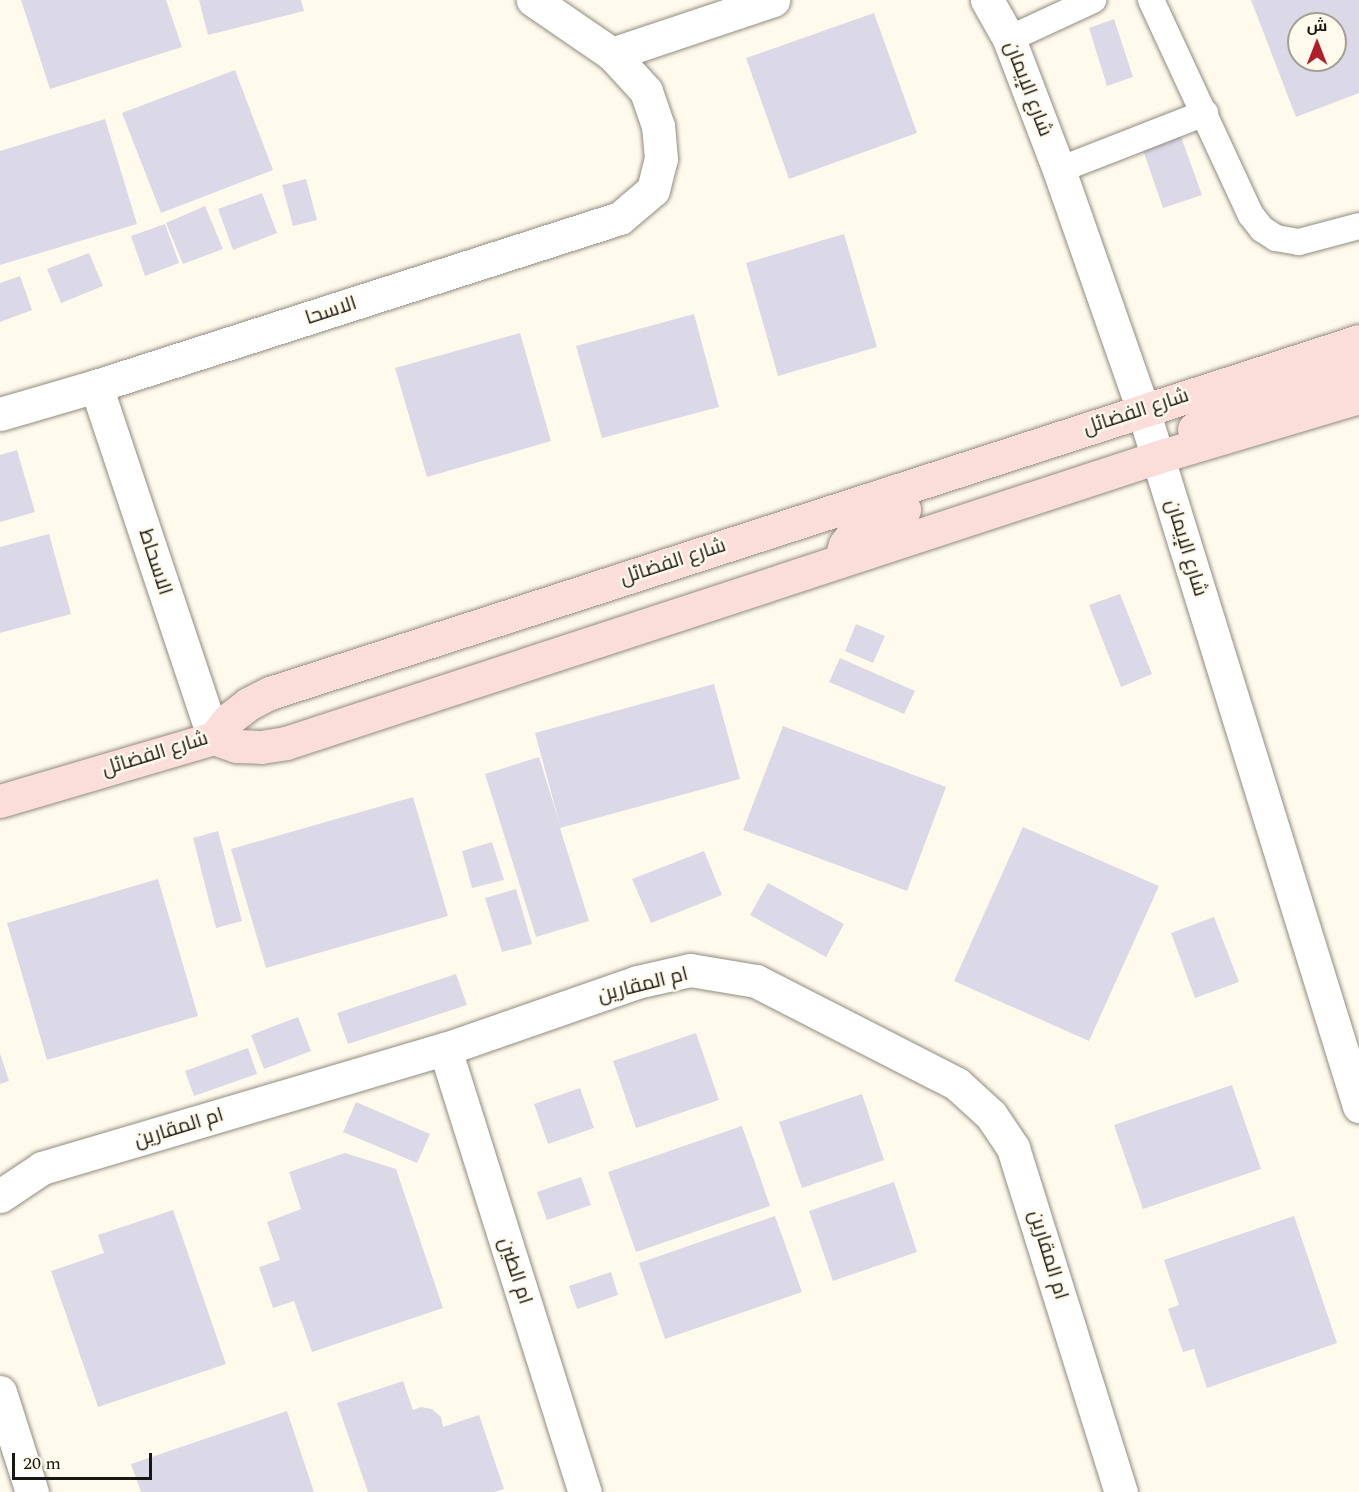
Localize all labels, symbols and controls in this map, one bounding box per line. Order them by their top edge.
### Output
north arrow [1287,12,1347,72]
text: ش [1307,14,1327,38]
street label: شارع الإيمان [999,38,1057,140]
street label: الاسحا [302,291,360,331]
street label: شارع الفضائل [1080,384,1192,440]
street label: شارع الإيمان [1160,497,1212,599]
street label: الاسحاط [133,526,177,598]
street label: شارع الفضائل [617,534,729,590]
street label: شارع الفضائل [99,726,211,782]
street label: ام المقارين [595,962,691,1008]
street label: ام المقارين [131,1103,227,1153]
street label: ام المقارين [1023,1207,1073,1303]
street label: ام الطين [493,1235,537,1307]
scale bar [15,1441,154,1479]
text: 20 m [23,1450,61,1477]

